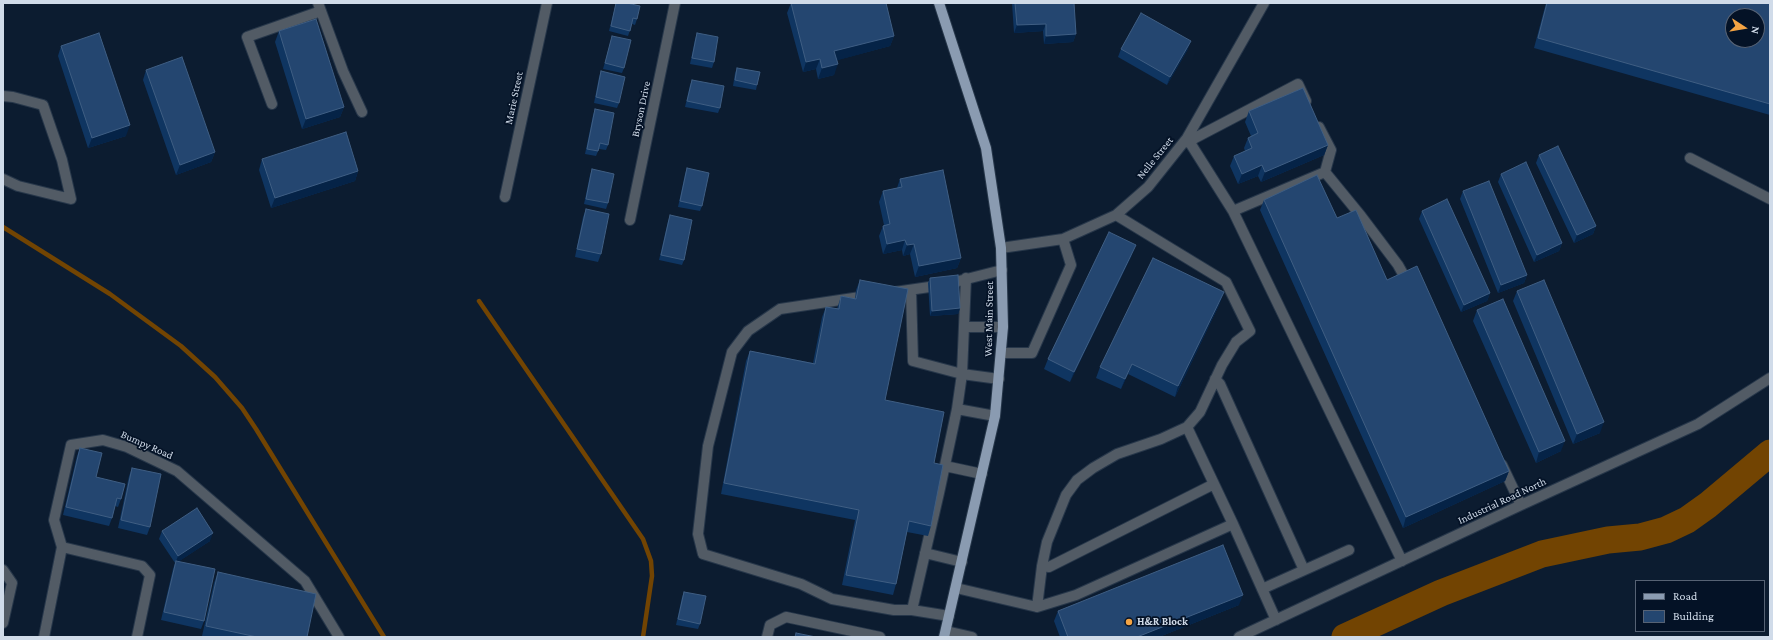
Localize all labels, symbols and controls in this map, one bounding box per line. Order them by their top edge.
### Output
north arrow [1725,8,1765,48]
text: N [1749,25,1762,35]
street label: Marie Street [502,70,526,126]
street label: Bryson Drive [629,80,653,138]
street label: Nelle Street [1134,134,1176,182]
street label: West Main Street [982,281,996,357]
street label: Bumpy Road [119,428,175,462]
street label: Industrial Road North [1456,475,1548,527]
legend [1635,580,1765,632]
text: Road [1673,589,1697,603]
text: Building [1673,609,1714,623]
place label: H&R Block [1137,615,1188,629]
marker: H&R Block [1124,617,1134,627]

